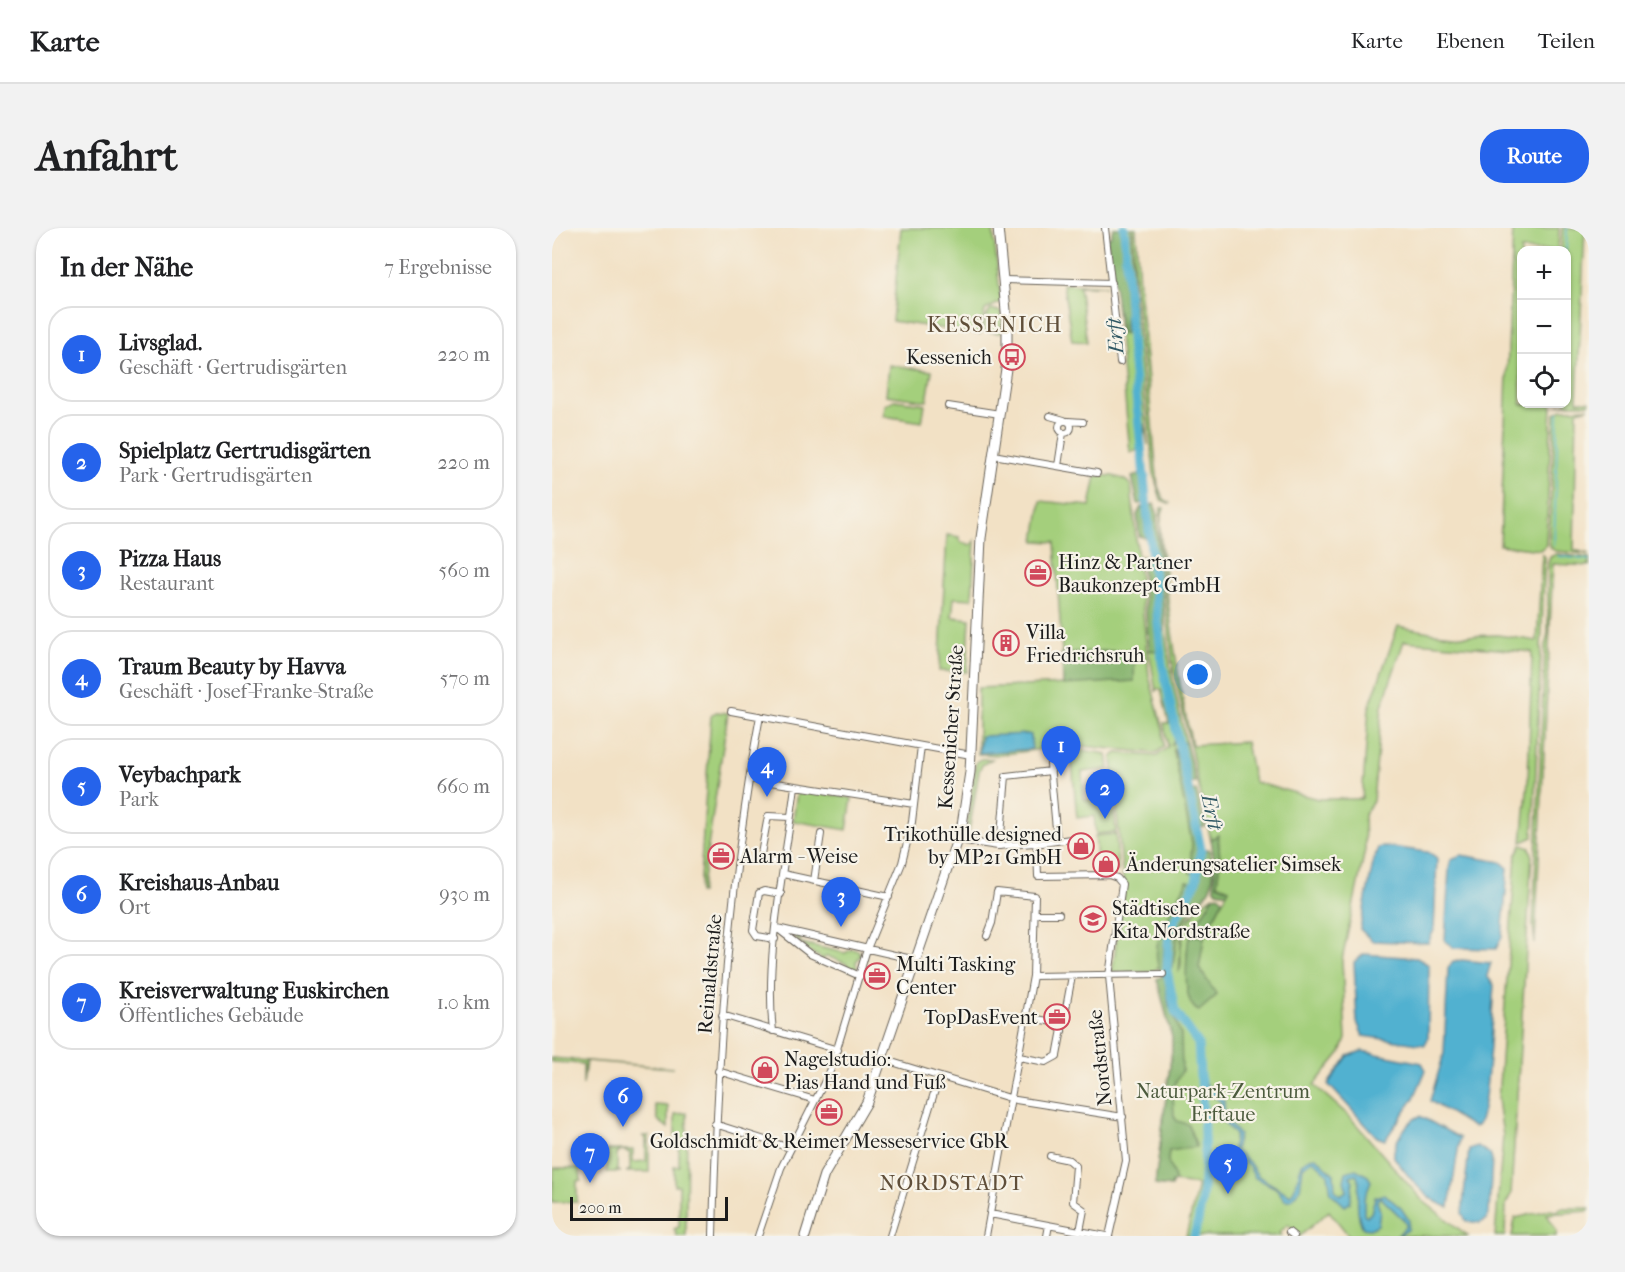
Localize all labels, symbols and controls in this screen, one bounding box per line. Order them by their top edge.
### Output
text: Karte [30,25,100,58]
text: Karte [1351,29,1403,53]
text: Ebenen [1436,29,1505,53]
text: Teilen [1538,29,1595,53]
button: Route [1480,129,1589,183]
text: Anfahrt [36,132,178,181]
map controls [1517,246,1571,408]
button: + [1517,246,1571,300]
text: In der Nähe [60,252,193,283]
text: 7 Ergebnisse [384,256,492,279]
button: − [1517,300,1571,354]
district label: KESSENICH [927,312,1063,338]
water label: Erft [1101,315,1129,357]
text: Livsglad. [119,330,202,356]
bus stop icon: Kessenich [997,342,1027,372]
text: 1 [78,343,85,366]
text: 220 m [437,343,490,366]
place label: Kessenich [906,346,993,369]
button: locate [1517,354,1571,408]
text: Geschäft · Gertrudisgärten [119,356,347,379]
text: Spielplatz Gertrudisgärten [119,438,371,464]
text: 2 [76,451,87,474]
text: 220 m [437,451,490,474]
text: Park · Gertrudisgärten [119,464,312,487]
text: Pizza Haus [119,546,221,572]
place label: Hinz & Partner Baukonzept GmbH [1058,551,1221,597]
office icon: Hinz & Partner Baukonzept GmbH [1023,558,1053,588]
text: 3 [77,559,86,582]
text: 560 m [439,559,490,582]
text: Restaurant [119,572,215,595]
place label: Villa Friedrichsruh [1025,621,1145,667]
building icon: Villa Friedrichsruh [991,628,1021,658]
street label: Kessenicher Straße [934,644,968,810]
text: Traum Beauty by Havva [119,654,346,680]
your location [1183,660,1212,689]
text: 4 [76,667,87,690]
text: 570 m [440,667,490,690]
text: Geschäft · Josef-Franke-Straße [119,680,374,703]
pin: 1 [1042,726,1080,776]
pin: 4 [748,748,786,797]
text: Veybachpark [119,762,241,788]
pin: 2 [1086,770,1124,819]
text: 5 [77,775,86,798]
text: 660 m [436,775,490,798]
text: Park [119,788,159,811]
water label: Erft [1196,790,1228,834]
place label: Trikothülle designed by MP21 GmbH [884,823,1063,869]
shop icon: Trikothülle designed by MP21 GmbH [1066,831,1096,861]
office icon: Alarm - Weise [706,841,736,871]
place label: Alarm - Weise [739,845,858,868]
shop icon: Änderungsatelier Simsek [1091,849,1121,879]
place label: Änderungsatelier Simsek [1125,852,1342,876]
text: Kreishaus-Anbau [119,870,279,896]
pin: 3 [822,878,860,927]
text: 6 [76,883,87,906]
text: 930 m [439,883,490,906]
text: Ort [119,896,151,919]
place label: Städtische Kita Nordstraße [1112,897,1250,943]
school or university icon: Städtische Kita Nordstraße [1078,904,1108,934]
street label: Reinaldstraße [693,913,727,1035]
place label: Multi Tasking Center [896,953,1015,999]
office icon: Multi Tasking Center [862,961,892,991]
text: Kreisverwaltung Euskirchen [119,978,389,1004]
text: 7 [77,991,86,1014]
text: 1.0 km [437,991,490,1014]
office icon: TopDasEvent [1042,1002,1072,1032]
text: Öffentliches Gebäude [119,1004,304,1027]
place label: TopDasEvent [924,1006,1038,1029]
street label: Nordstraße [1083,1008,1117,1107]
place label: Nagelstudio: Pias Hand und Fuß [784,1048,946,1094]
shop icon: Nagelstudio: Pias Hand und Fuß [750,1055,780,1085]
pin: 6 [604,1078,642,1127]
park label: Naturpark-Zentrum Erftaue [1136,1080,1310,1126]
office icon: Goldschmidt & Reimer Messeservice GbR [814,1097,844,1127]
place label: Goldschmidt & Reimer Messeservice GbR [650,1130,1010,1153]
pin: 7 [570,1134,609,1183]
pin: 5 [1208,1144,1248,1194]
district label: NORDSTADT [879,1171,1025,1195]
scale bar [570,1194,728,1222]
text: 200 m [579,1198,622,1217]

